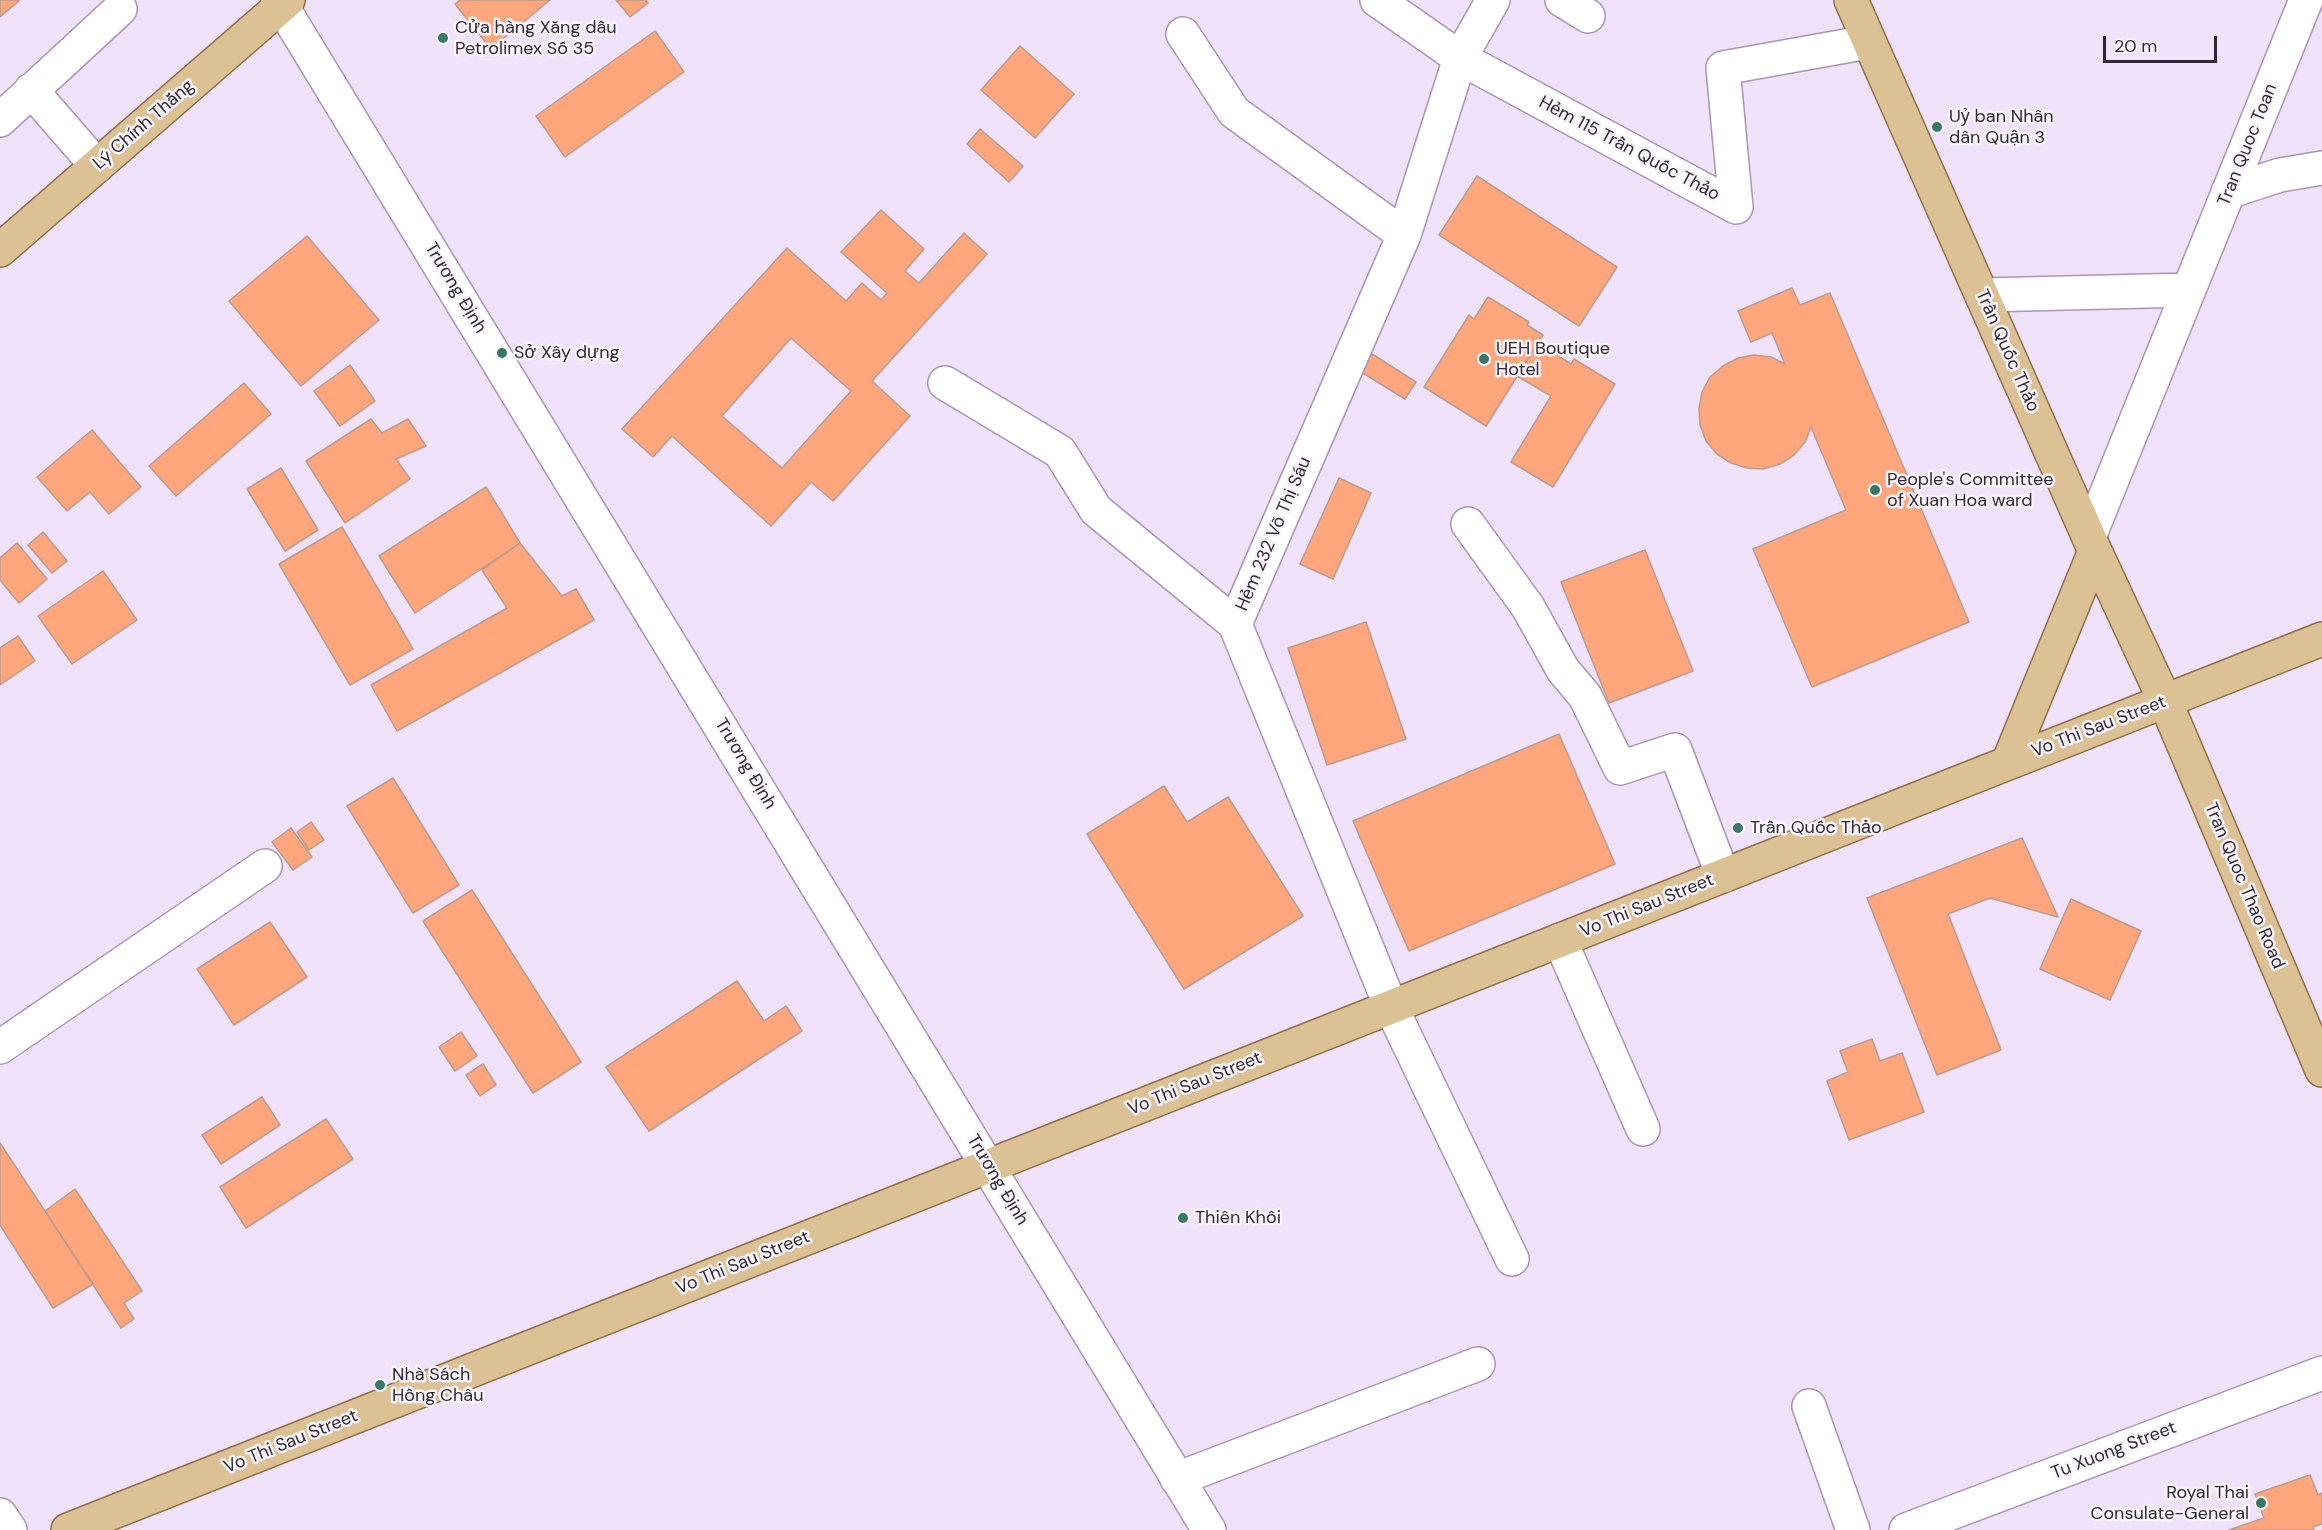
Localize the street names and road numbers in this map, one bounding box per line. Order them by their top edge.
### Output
street label: Lý Chính Thắng [89,75,199,175]
street label: Tran Quoc Toan [2214,81,2282,209]
street label: Hẻm 115 Trần Quốc Thảo [1535,92,1723,206]
street label: Trương Định [419,239,491,337]
street label: Trần Quốc Thảo [1970,286,2044,416]
street label: Hẻm 232 Võ Thị Sáu [1232,454,1316,614]
street label: Vo Thi Sau Street [2029,691,2169,763]
street label: Trương Định [709,715,781,813]
street label: Tran Quoc Thao Road [2199,800,2289,972]
street label: Vo Thi Sau Street [1577,869,1717,943]
street label: Vo Thi Sau Street [1125,1047,1265,1121]
street label: Trương Định [961,1131,1033,1229]
street label: Vo Thi Sau Street [673,1226,813,1300]
street label: Vo Thi Sau Street [221,1405,361,1479]
street label: Tu Xuong Street [2049,1417,2179,1485]

